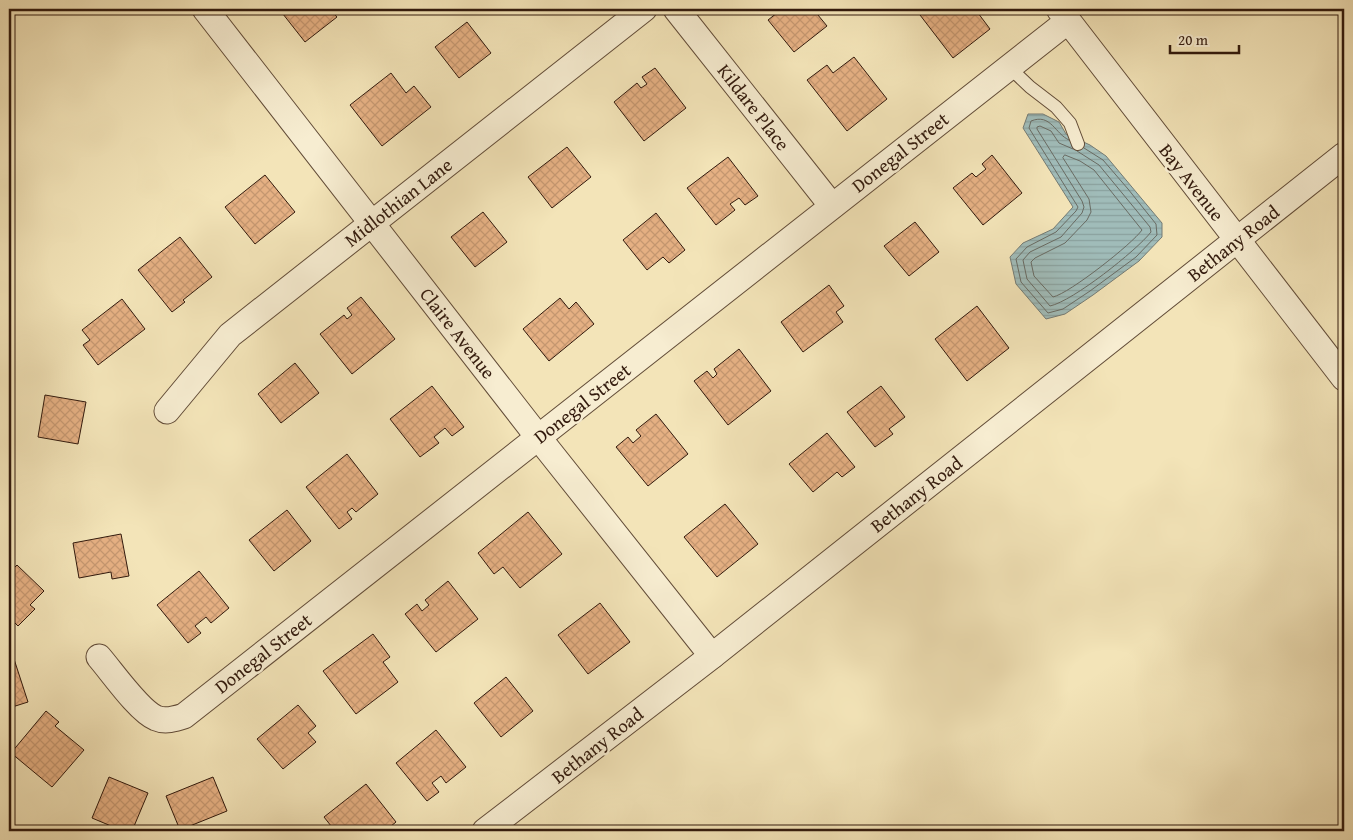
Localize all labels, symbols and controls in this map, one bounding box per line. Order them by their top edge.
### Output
scale bar [1170,22,1239,54]
text: 20 m [1178,29,1209,50]
street label: Kildare Place [711,58,797,156]
street label: Donegal Street [845,105,955,199]
street label: Bay Avenue [1153,137,1231,227]
street label: Midlothian Lane [338,151,458,253]
street label: Bethany Road [1181,198,1286,288]
street label: Claire Avenue [413,281,503,385]
street label: Donegal Street [527,356,637,450]
street label: Bethany Road [864,449,969,539]
street label: Donegal Street [208,606,318,700]
street label: Bethany Road [545,700,650,790]

